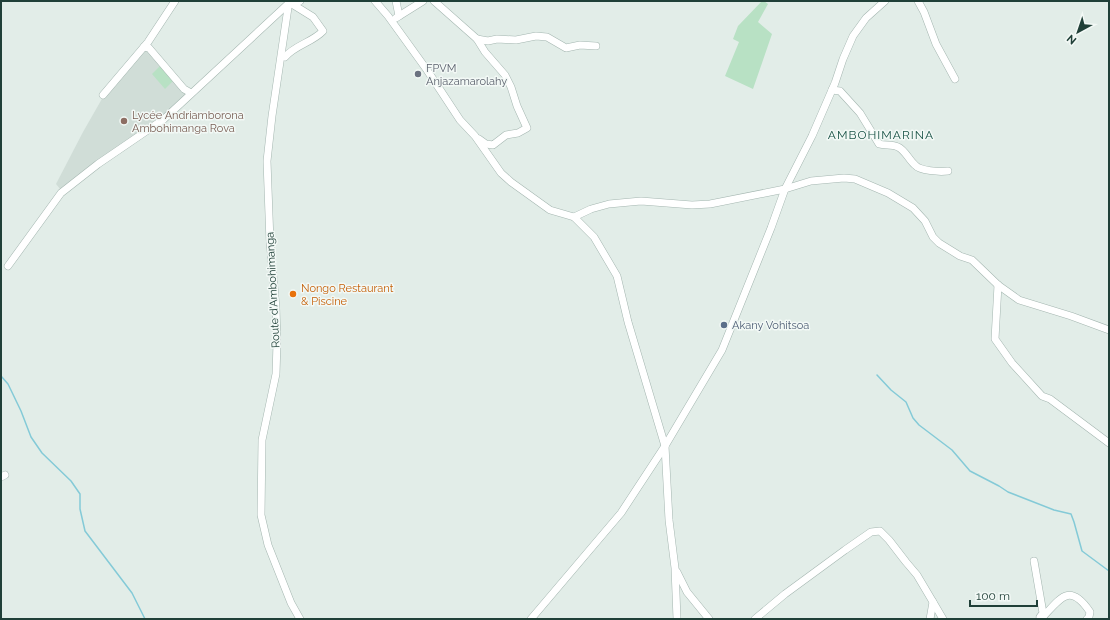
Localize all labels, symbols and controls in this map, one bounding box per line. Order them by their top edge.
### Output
north arrow [1058,12,1098,52]
text: N [1064,32,1079,47]
place label: FPVM Anjazamarolahy [426,62,507,88]
marker: FPVM Anjazamarolahy [413,69,423,79]
place label: Lycée Andriamborona Ambohimanga Rova [132,109,244,135]
marker: Lycée Andriamborona Ambohimanga Rova [119,116,129,126]
district label: AMBOHIMARINA [828,128,934,142]
street label: Route d'Ambohimanga [263,232,283,348]
place label: Nongo Restaurant & Piscine [301,282,394,308]
marker: Nongo Restaurant & Piscine [288,289,298,299]
place label: Akany Vohitsoa [732,319,809,332]
marker: Akany Vohitsoa [719,320,729,330]
scale bar [970,582,1037,608]
text: 100 m [976,589,1010,603]

